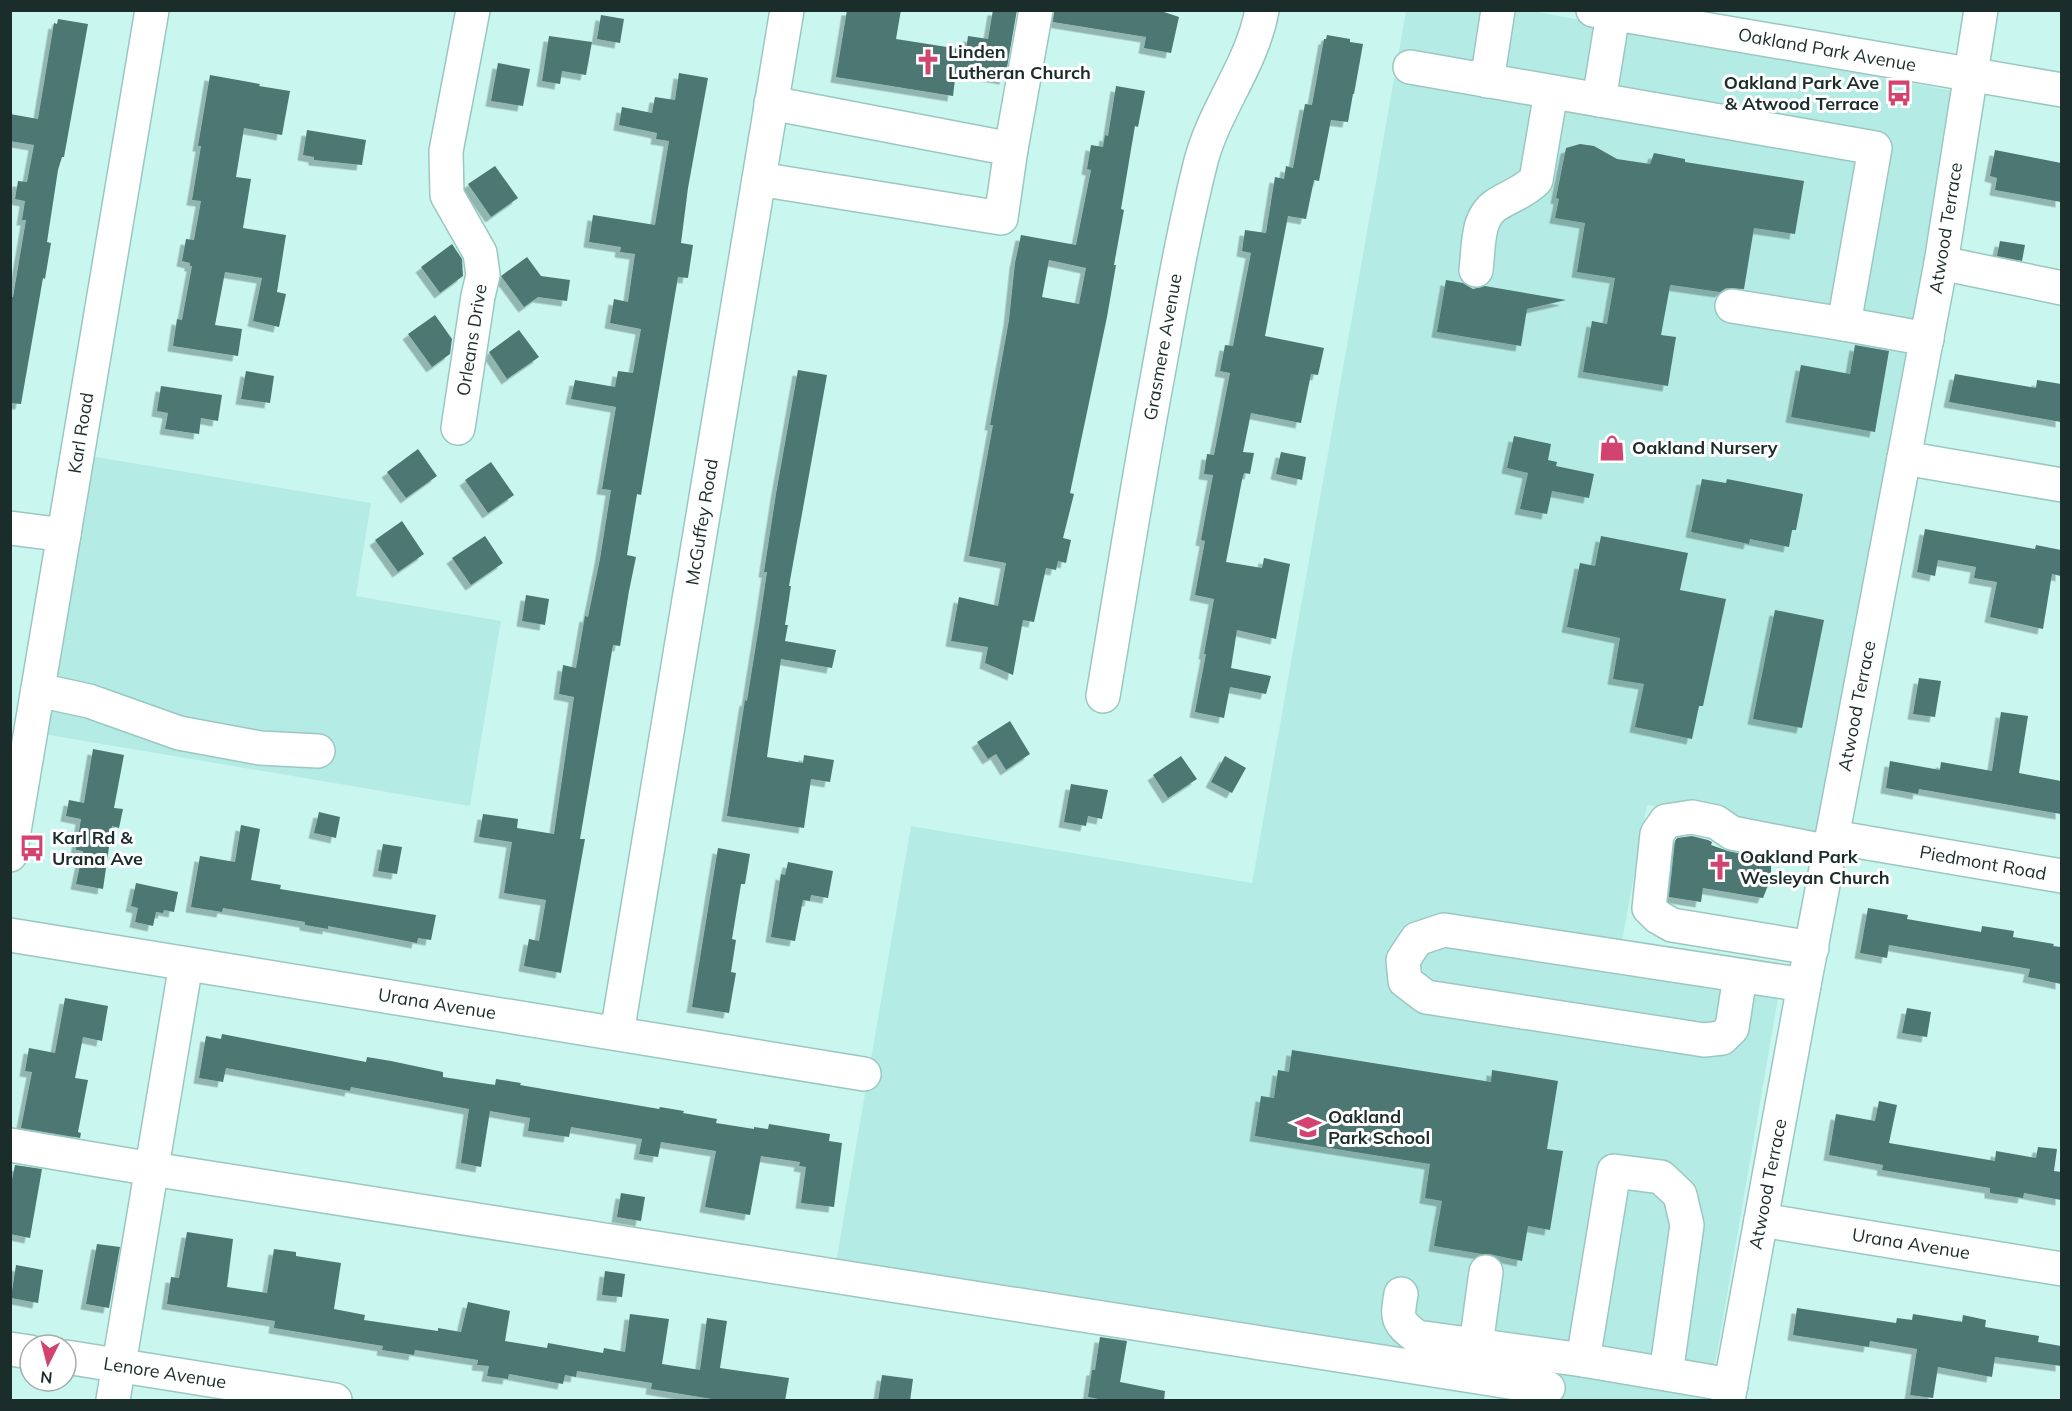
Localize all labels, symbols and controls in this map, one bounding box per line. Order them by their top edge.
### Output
street label: Oakland Park Avenue [1736,23,1918,76]
place label: Linden Lutheran Church [948,40,1091,84]
church icon: Linden Lutheran Church [913,47,943,77]
place label: Oakland Park Ave & Atwood Terrace [1724,71,1879,115]
bus stop icon: Oakland Park Ave & Atwood Terrace [1884,78,1914,108]
street label: Atwood Terrace [1924,161,1967,295]
street label: Grasmere Avenue [1138,272,1187,422]
street label: Orleans Drive [451,282,492,398]
street label: Karl Road [63,391,98,475]
shop icon: Oakland Nursery [1597,433,1627,463]
place label: Oakland Nursery [1632,436,1778,459]
street label: McGuffey Road [680,457,723,587]
street label: Atwood Terrace [1833,639,1880,773]
place label: Karl Rd & Urana Ave [52,826,143,870]
bus stop icon: Karl Rd & Urana Ave [17,833,47,863]
street label: Piedmont Road [1918,840,2048,885]
place label: Oakland Park Wesleyan Church [1740,845,1890,889]
church icon: Oakland Park Wesleyan Church [1705,852,1735,882]
street label: Urana Avenue [376,983,498,1024]
place label: Oakland Park School [1328,1105,1430,1149]
school or university icon: Oakland Park School [1293,1112,1323,1142]
street label: Atwood Terrace [1744,1117,1791,1251]
street label: Urana Avenue [1850,1223,1972,1264]
north arrow [18,1333,78,1393]
street label: Lenore Avenue [102,1351,228,1394]
text: N [39,1367,53,1388]

